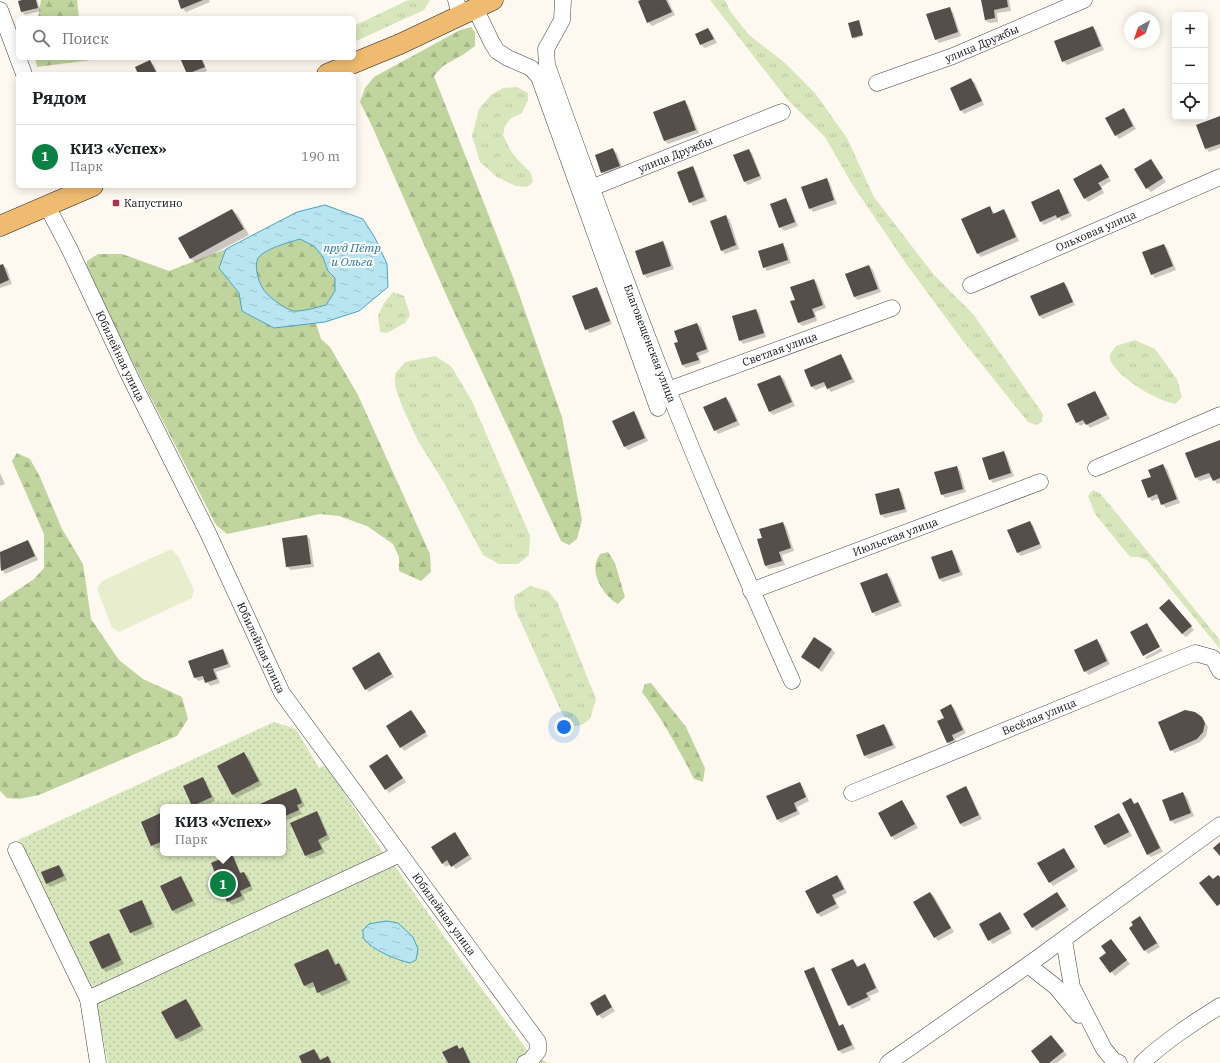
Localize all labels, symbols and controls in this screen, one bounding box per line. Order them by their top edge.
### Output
north arrow [1124,12,1160,48]
map controls [1172,12,1208,120]
button: + [1172,12,1208,48]
search box [16,16,356,60]
street label: улица Дружбы [943,22,1021,65]
icon: search [30,27,52,49]
text: Поиск [62,29,109,48]
button: − [1172,48,1208,84]
button: locate [1172,84,1208,120]
text: Рядом [32,87,87,109]
street label: улица Дружбы [636,133,715,175]
text: КИЗ «Успех» [70,139,167,158]
text: 1 [41,148,49,165]
text: 190 m [301,148,340,165]
text: Парк [70,158,103,175]
place label: Капустино [124,196,183,210]
marker: Капустино [111,198,121,208]
street label: Ольховая улица [1053,207,1138,254]
water label: пруд Пётр и Ольга [323,240,381,269]
street label: Благовещенская улица [621,282,679,405]
street label: Юбилейная улица [93,308,148,404]
street label: Светлая улица [740,329,819,369]
street label: Июльская улица [851,514,940,559]
street label: Юбилейная улица [234,600,288,696]
street label: Весёлая улица [1000,695,1078,738]
your location [554,717,574,737]
popup [160,804,286,856]
text: КИЗ «Успех» [175,812,271,831]
text: Парк [175,831,208,848]
pin: 1 [210,869,236,899]
street label: Юбилейная улица [409,870,479,958]

